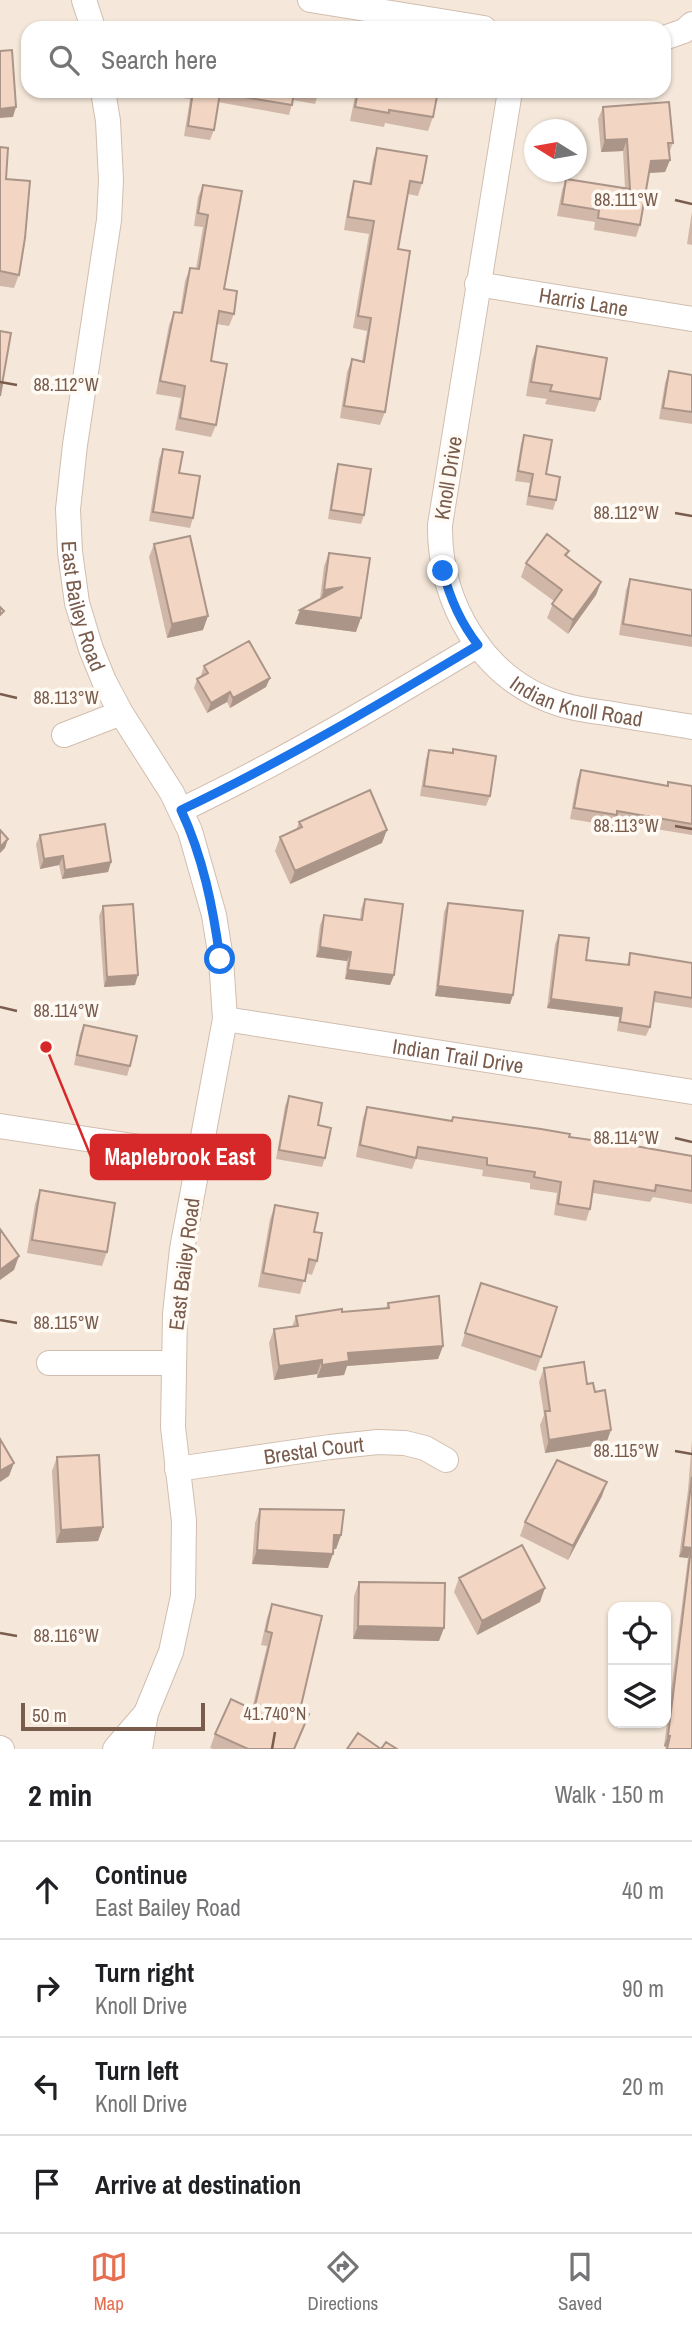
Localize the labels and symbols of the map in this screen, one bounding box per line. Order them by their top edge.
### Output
north arrow [524,119,587,182]
text: 88.111°W [594,187,658,212]
street label: Harris Lane [537,280,630,323]
text: 88.112°W [33,372,99,397]
street label: Knoll Drive [427,434,469,522]
text: 88.112°W [593,500,659,525]
street label: East Bailey Road [55,540,113,675]
route end [427,555,458,586]
street label: Indian Knoll Road [505,668,645,733]
text: 88.113°W [33,685,99,710]
text: 88.113°W [593,813,659,838]
route start [204,943,235,974]
text: 88.114°W [33,998,99,1023]
street label: Indian Trail Drive [391,1031,526,1080]
text: 88.114°W [593,1125,659,1150]
callout: Maplebrook East [91,1135,270,1179]
text: Maplebrook East [105,1141,255,1172]
street label: East Bailey Road [161,1196,207,1332]
text: 88.115°W [33,1310,99,1335]
street label: Brestal Court [262,1429,365,1471]
text: 88.115°W [593,1438,659,1463]
text: 88.116°W [33,1623,99,1648]
scale bar [21,1700,205,1732]
text: 41.740°N [244,1701,307,1726]

